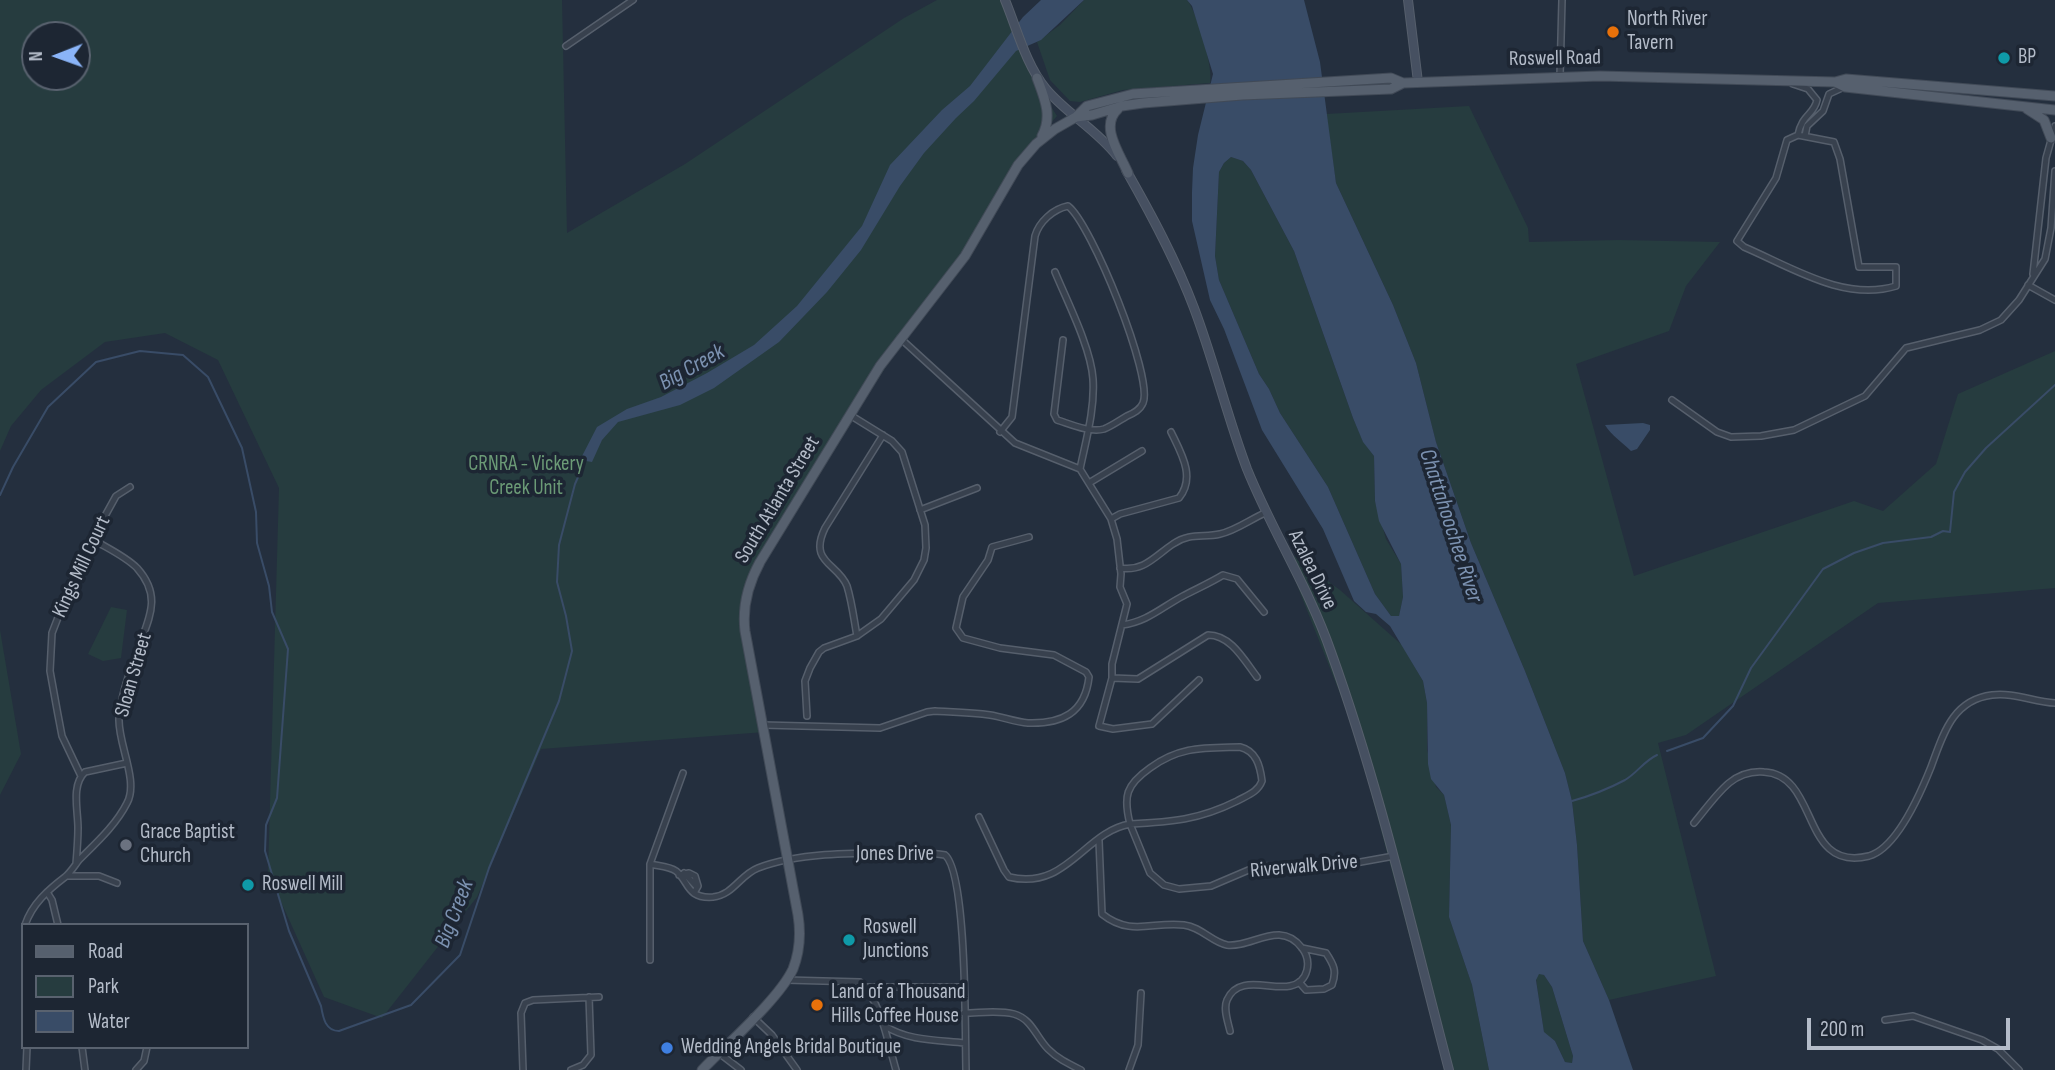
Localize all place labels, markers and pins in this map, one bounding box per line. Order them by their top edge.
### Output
place label: North River Tavern [1627,7,1707,57]
marker: North River Tavern [1605,24,1621,40]
place label: BP [2018,45,2036,71]
marker: BP [1996,50,2012,66]
place label: Grace Baptist Church [140,820,235,870]
marker: Grace Baptist Church [118,837,134,853]
place label: Roswell Mill [262,872,343,898]
marker: Roswell Mill [240,877,256,893]
place label: Roswell Junctions [863,915,929,965]
marker: Roswell Junctions [841,932,857,948]
place label: Land of a Thousand Hills Coffee House [831,980,966,1030]
marker: Land of a Thousand Hills Coffee House [809,997,825,1013]
place label: Wedding Angels Bridal Boutique [681,1035,901,1061]
marker: Wedding Angels Bridal Boutique [659,1040,675,1056]

